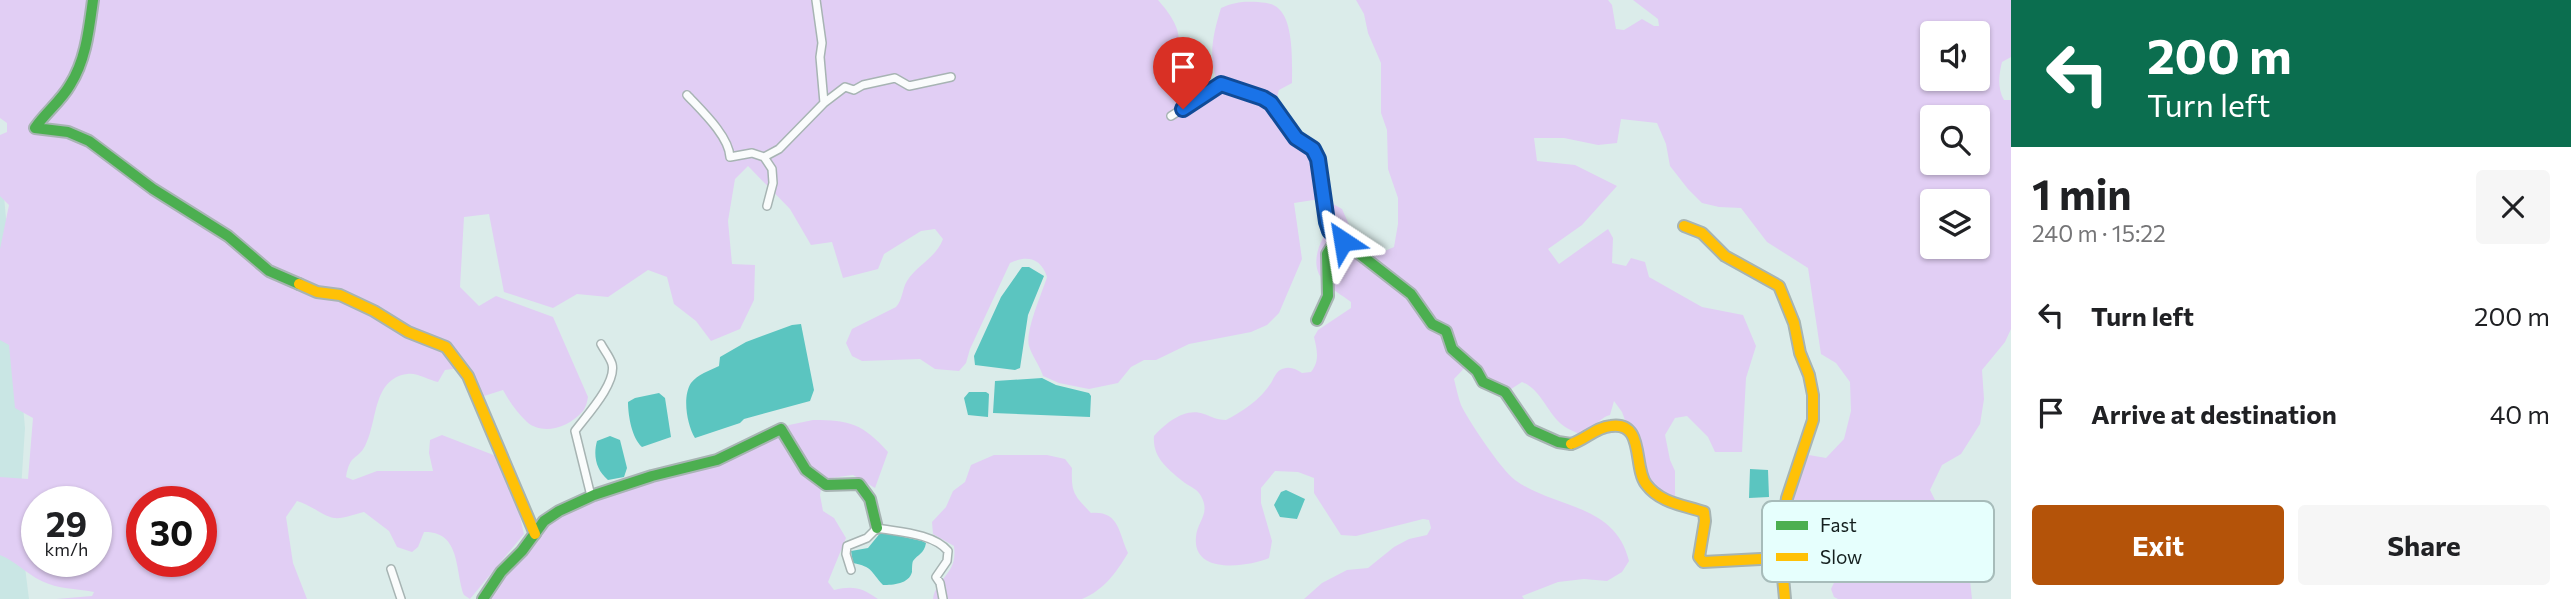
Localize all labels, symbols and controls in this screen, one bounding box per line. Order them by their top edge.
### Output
map controls [1920,21,1990,259]
button: sound [1920,21,1990,91]
text: 200 m [2147,24,2292,84]
icon: left [2032,28,2123,119]
pin [1153,37,1213,109]
icon: arrive [1164,48,1202,86]
text: Turn left [2147,84,2271,124]
button: search [1920,105,1990,175]
text: 1 min [2032,167,2132,219]
button: close [2476,170,2550,244]
button: layers [1920,189,1990,259]
position arrow [1306,204,1380,278]
text: 240 m · 15:22 [2032,219,2166,247]
icon: left [2032,296,2070,334]
text: Turn left [2091,300,2194,331]
text: 200 m [2474,300,2550,331]
icon: arrive [2032,394,2070,432]
text: Arrive at destination [2091,398,2337,429]
text: 40 m [2490,398,2550,429]
speed limit sign: 30 [126,486,217,577]
text: 29 [46,501,87,544]
legend [1762,501,1994,582]
button: Exit [2032,505,2284,585]
button: Share [2298,505,2550,585]
text: Fast [1820,513,1857,536]
text: km/h [45,538,88,560]
text: Slow [1820,545,1862,568]

